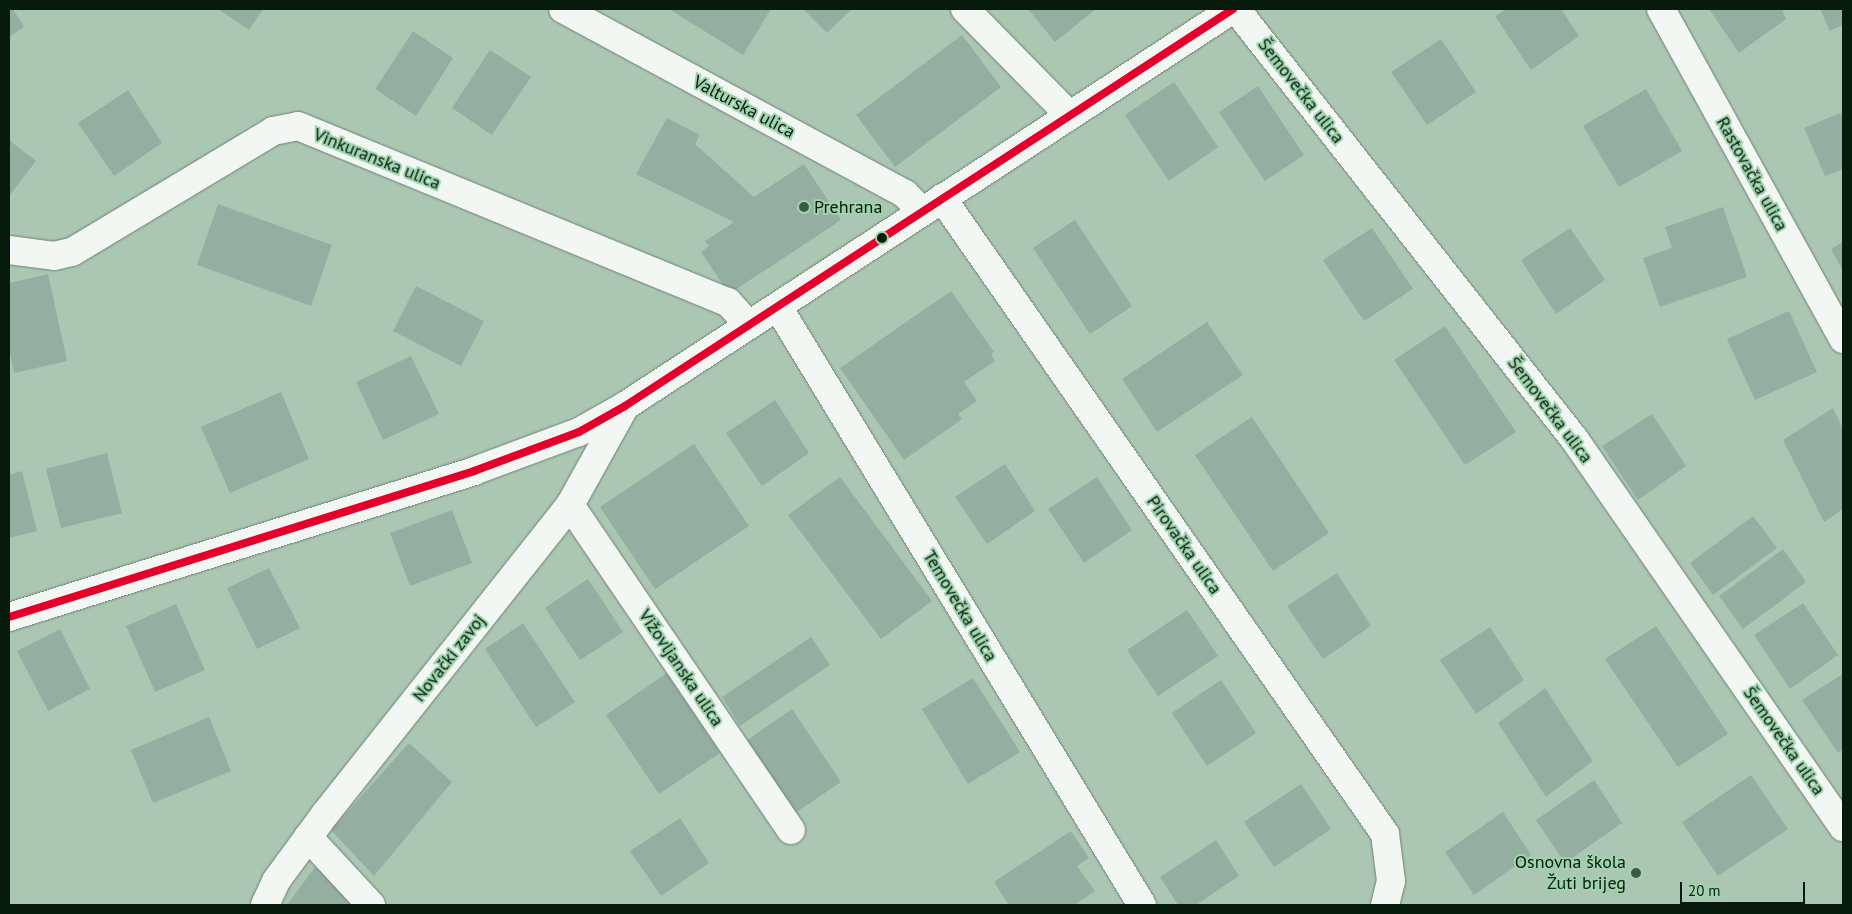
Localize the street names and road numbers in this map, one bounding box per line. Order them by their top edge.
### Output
street label: Šemovečka ulica [1253,34,1349,148]
street label: Valturska ulica [689,71,799,143]
street label: Rastovačka ulica [1712,113,1792,235]
street label: Vinkuranska ulica [310,124,444,194]
street label: Šemovečka ulica [1503,353,1597,467]
street label: Pirovačka ulica [1142,492,1226,598]
street label: Temovečka ulica [918,547,1002,665]
street label: Vižovljanska ulica [634,605,728,731]
street label: Novački zavoj [408,610,490,706]
street label: Šemovečka ulica [1739,683,1829,799]

